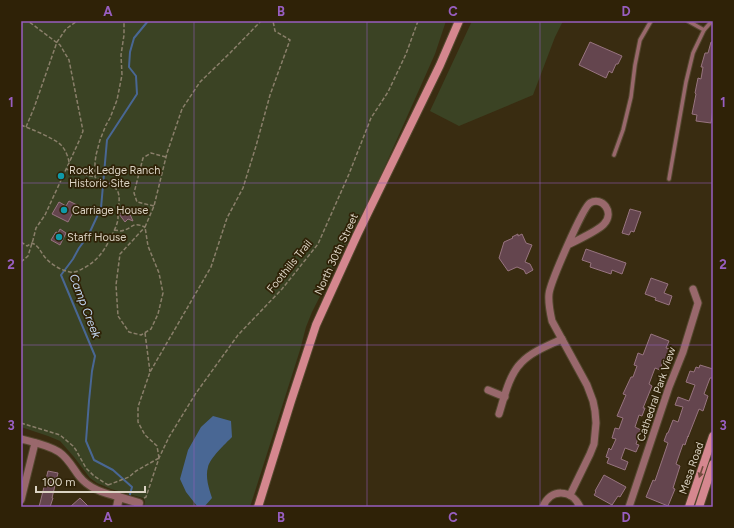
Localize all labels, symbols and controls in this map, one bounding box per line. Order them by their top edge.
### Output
text: A [103,4,113,19]
text: B [277,4,285,19]
text: C [448,4,458,19]
text: D [621,4,631,19]
text: 1 [8,95,14,110]
text: 1 [720,95,726,110]
place label: Rock Ledge Ranch Historic Site [69,164,160,190]
marker: Rock Ledge Ranch Historic Site [56,171,66,181]
place label: Carriage House [72,204,148,217]
marker: Carriage House [59,205,69,215]
street label: North 30th Street [312,211,361,297]
place label: Staff House [67,231,126,244]
marker: Staff House [54,232,64,242]
street label: Foothills Trail [264,237,315,295]
text: 2 [7,257,15,272]
text: 2 [719,257,727,272]
water label: Camp Creek [66,272,104,341]
street label: Cathedral Park View [634,345,679,443]
text: 3 [7,418,15,433]
text: 3 [719,418,727,433]
street label: Mesa Road [677,440,706,496]
one-way arrow [698,466,704,478]
scale bar [36,468,145,494]
text: 100 m [42,475,76,489]
text: A [103,510,113,525]
text: B [277,510,285,525]
text: C [448,510,458,525]
text: D [621,510,631,525]

